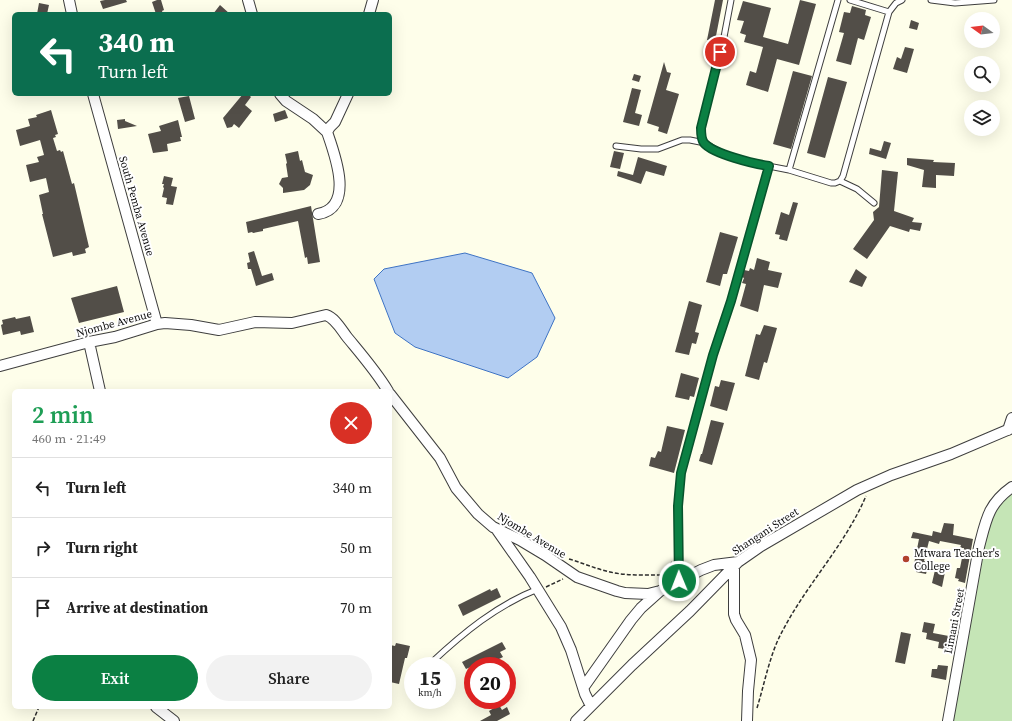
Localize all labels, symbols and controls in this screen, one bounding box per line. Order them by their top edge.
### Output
north arrow [964,12,1000,48]
map controls [964,12,1000,136]
text: 340 m [98,23,175,61]
icon: left [32,28,84,80]
pin [703,35,737,69]
icon: arrive [709,41,731,63]
button: search [964,56,1000,92]
text: Turn left [98,59,168,84]
button: layers [964,100,1000,136]
street label: South Pemba Avenue [115,155,158,258]
street label: Njombe Avenue [75,306,154,341]
text: 2 min [32,398,94,431]
button: close [330,402,372,444]
text: 460 m · 21:49 [32,430,106,447]
icon: left [32,477,54,499]
text: Turn left [66,477,126,498]
text: 340 m [332,477,372,498]
street label: Shangani Street [729,504,802,558]
street label: Njombe Avenue [495,509,569,562]
icon: right [32,537,54,559]
text: Turn right [66,537,138,558]
text: 50 m [340,537,372,558]
place label: Mtwara Teacher's College [914,546,1000,574]
marker: Mtwara Teacher's College [901,554,911,564]
position arrow [658,560,700,602]
street label: Limani Street [941,587,968,655]
icon: arrive [32,597,54,619]
text: Arrive at destination [66,597,208,618]
text: 70 m [340,597,372,618]
button: Exit [32,655,198,701]
button: Share [206,655,372,701]
speed limit sign: 20 [464,657,516,709]
text: 15 [419,664,441,692]
text: km/h [418,686,442,699]

